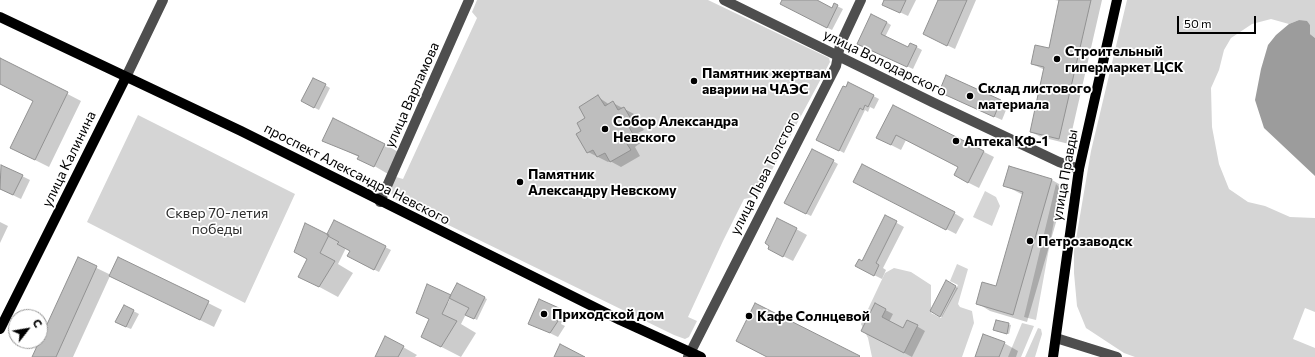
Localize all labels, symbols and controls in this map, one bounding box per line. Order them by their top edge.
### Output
scale bar [1179,8,1258,34]
text: 50 m [1184,16,1212,30]
street label: улица Володарского [821,26,949,100]
street label: улица Варламова [381,40,443,150]
place label: Строительный гипермаркет ЦСК [1065,43,1184,76]
marker: Строительный гипермаркет ЦСК [1052,54,1062,64]
place label: Памятник жертвам аварии на ЧАЭС [702,65,831,98]
marker: Памятник жертвам аварии на ЧАЭС [689,76,699,86]
place label: Склад листового материала [978,80,1091,112]
marker: Склад листового материала [965,91,975,101]
street label: улица Калинина [38,108,100,210]
street label: улица Льва Толстого [727,108,803,238]
place label: Собор Александра Невского [613,113,738,146]
street label: проспект Александра Невского [261,120,453,228]
marker: Собор Александра Невского [600,124,610,134]
street label: улица Правды [1049,128,1081,222]
place label: Аптека КФ-1 [964,133,1048,149]
marker: Аптека КФ-1 [951,136,961,146]
place label: Памятник Александру Невскому [528,166,677,198]
marker: Памятник Александру Невскому [515,177,525,187]
park label: Сквер 70-летия победы [166,205,268,238]
place label: Петрозаводск [1038,233,1133,249]
marker: Петрозаводск [1025,236,1035,246]
place label: Приходской дом [552,306,664,322]
place label: Кафе Солнцевой [757,308,870,324]
north arrow [8,309,48,349]
marker: Приходской дом [539,309,549,319]
marker: Кафе Солнцевой [744,311,754,321]
text: С [30,317,45,330]

